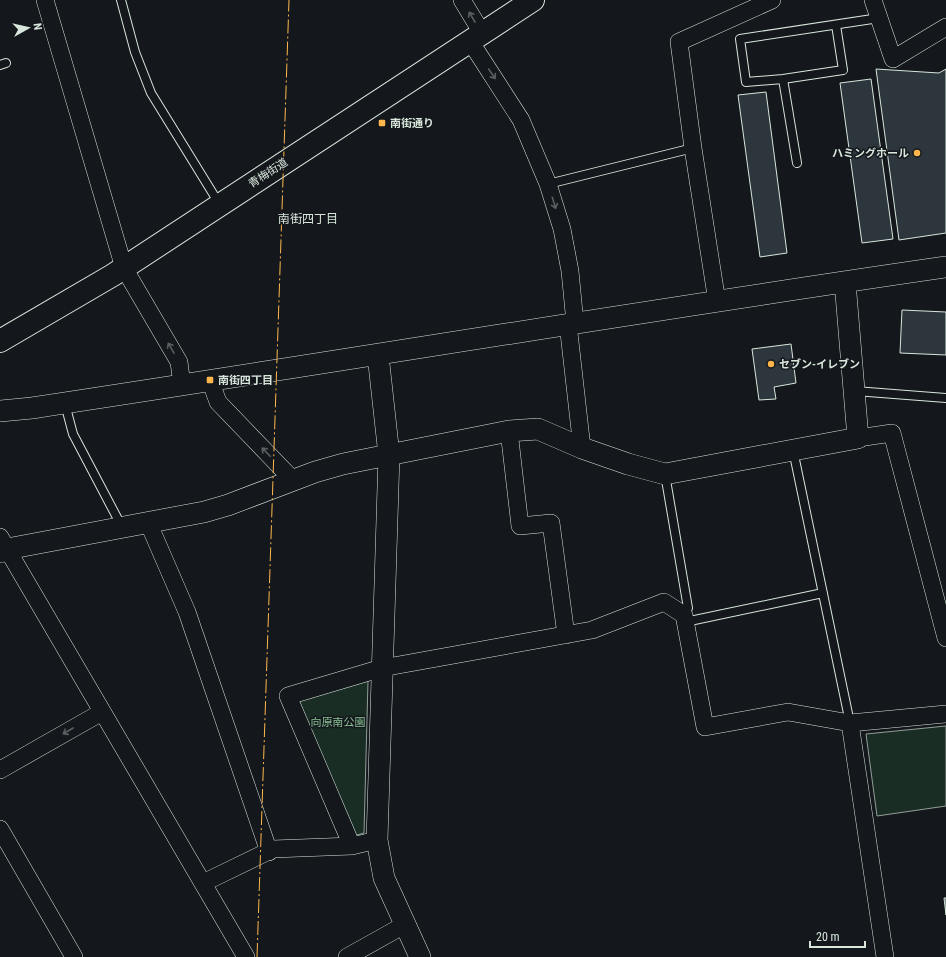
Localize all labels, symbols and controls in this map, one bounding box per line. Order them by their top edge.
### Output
north arrow [8,8,48,48]
one-way arrow [468,11,476,23]
text: N [31,22,44,31]
one-way arrow [488,68,496,79]
place label: 南街通り [390,117,434,130]
marker: 南街通り [377,118,387,128]
place label: ハミングホール [832,147,909,160]
marker: ハミングホール [912,148,922,158]
street label: 青梅街道 [246,156,290,190]
one-way arrow [551,196,558,209]
district label: 南街四丁目 [278,212,338,226]
one-way arrow [166,342,174,354]
place label: セブン-イレブン [779,358,860,371]
marker: セブン-イレブン [766,359,776,369]
place label: 南街四丁目 [218,374,273,387]
marker: 南街四丁目 [205,375,215,385]
one-way arrow [261,447,271,457]
park label: 向原南公園 [311,716,366,729]
one-way arrow [62,728,74,736]
scale bar [810,923,865,949]
text: 20 m [816,930,840,944]

